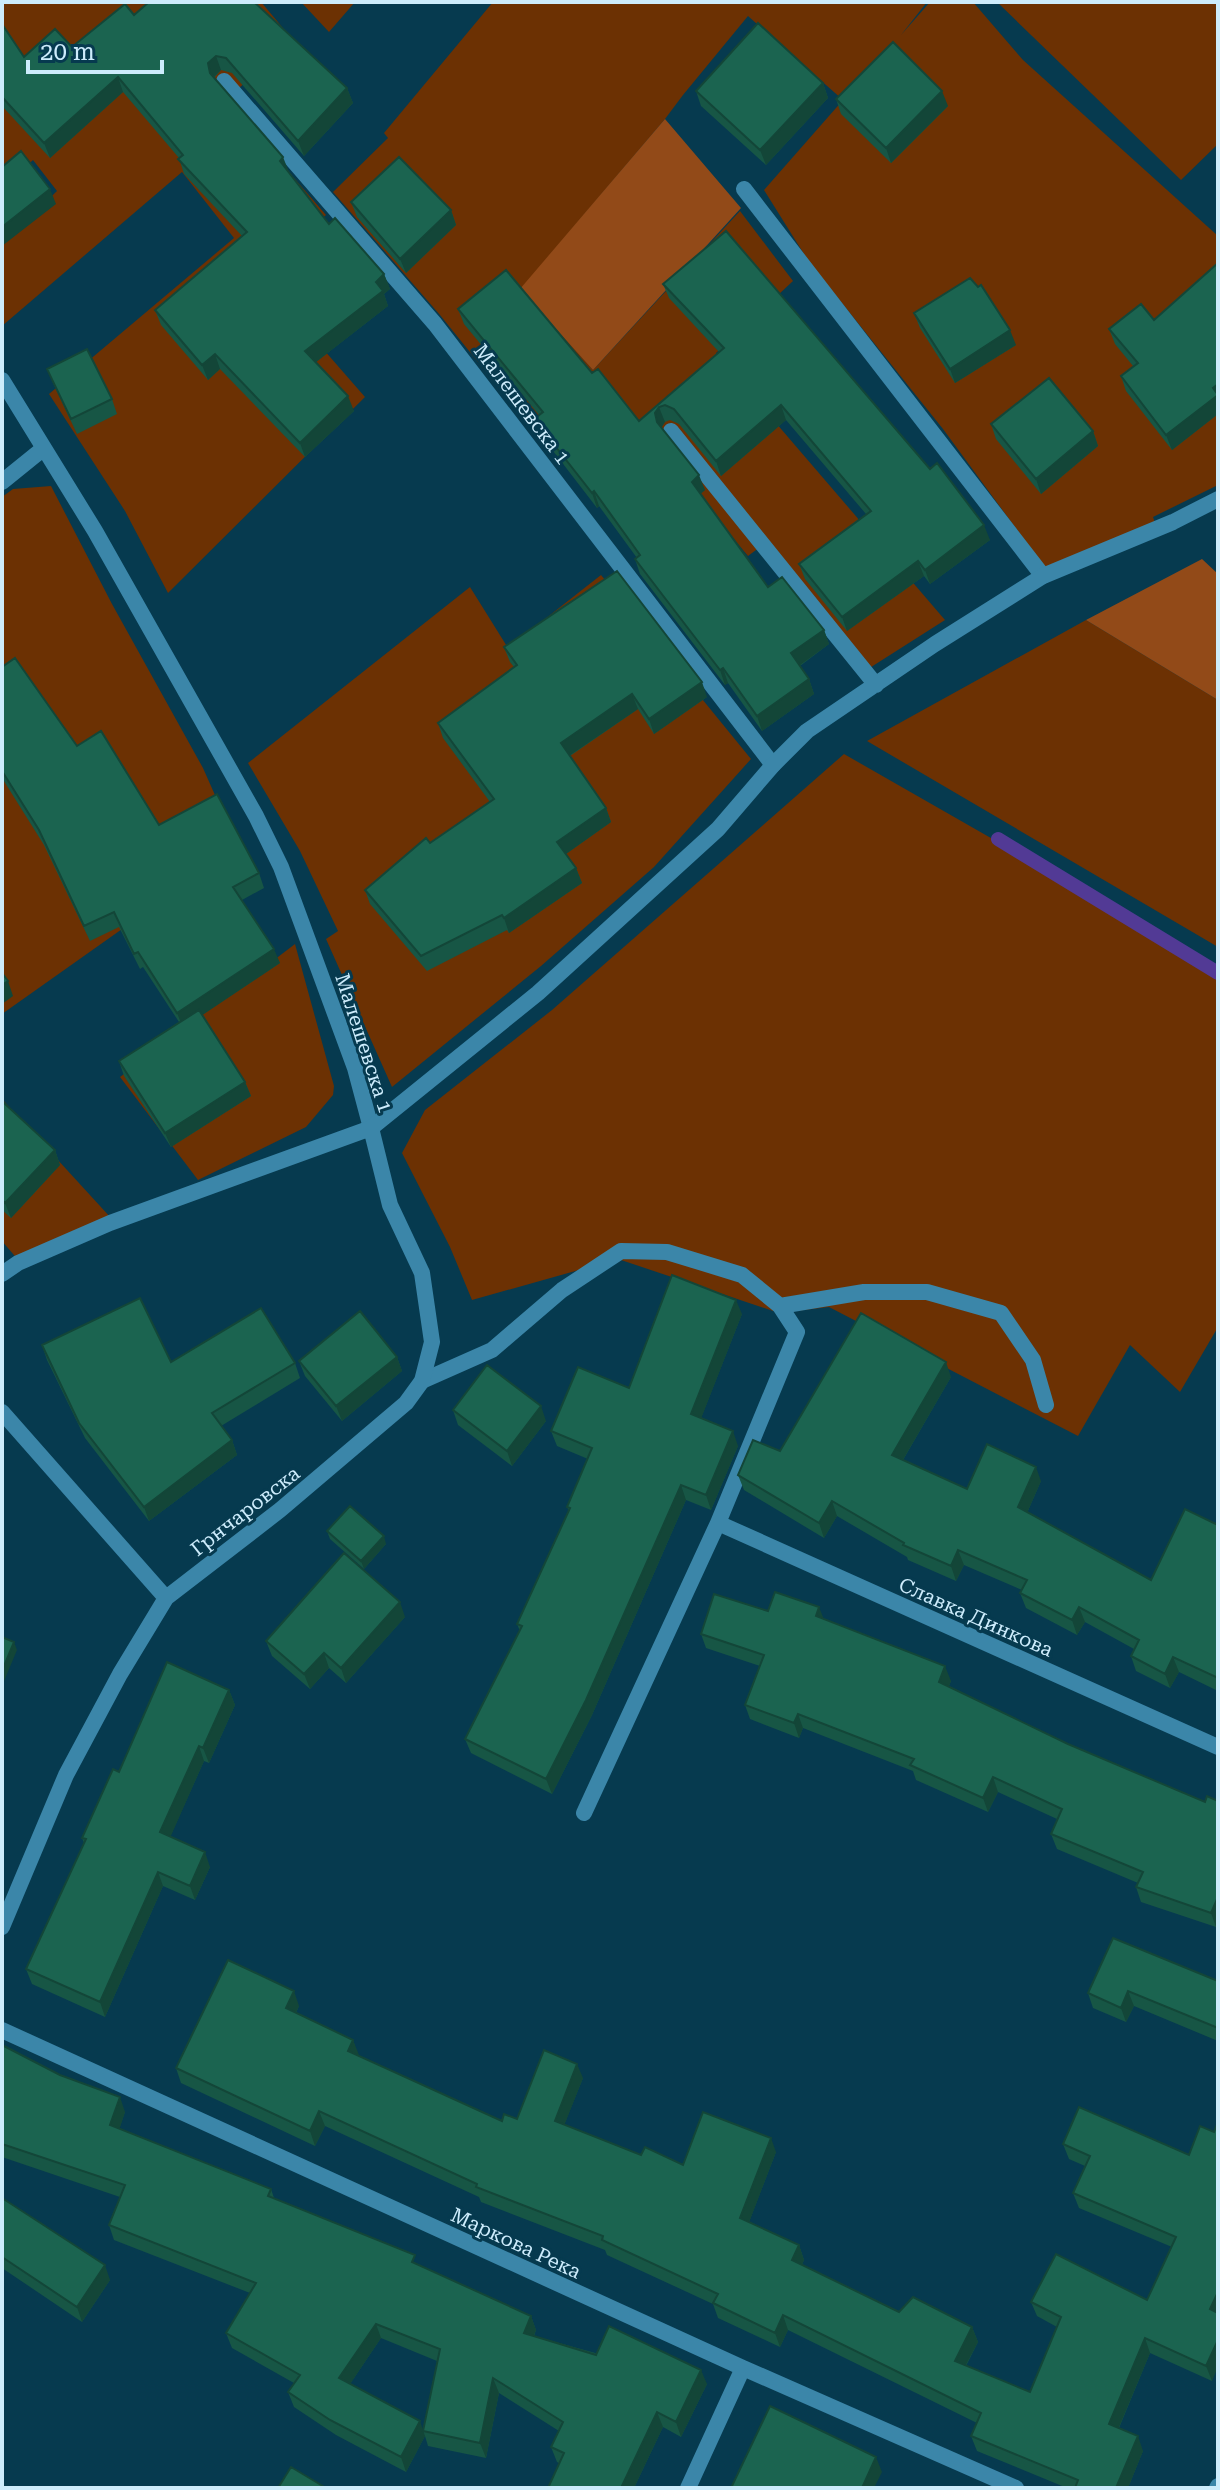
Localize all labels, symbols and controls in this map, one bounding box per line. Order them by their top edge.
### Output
scale bar [28,24,162,74]
text: 20 m [40,38,95,66]
street label: Малешевска 1 [469,339,575,469]
street label: Малешевска 1 [330,970,398,1116]
street label: Грнчаровска [186,1461,304,1561]
street label: Славка Динкова [895,1572,1057,1662]
street label: Маркова Река [447,2202,585,2284]

